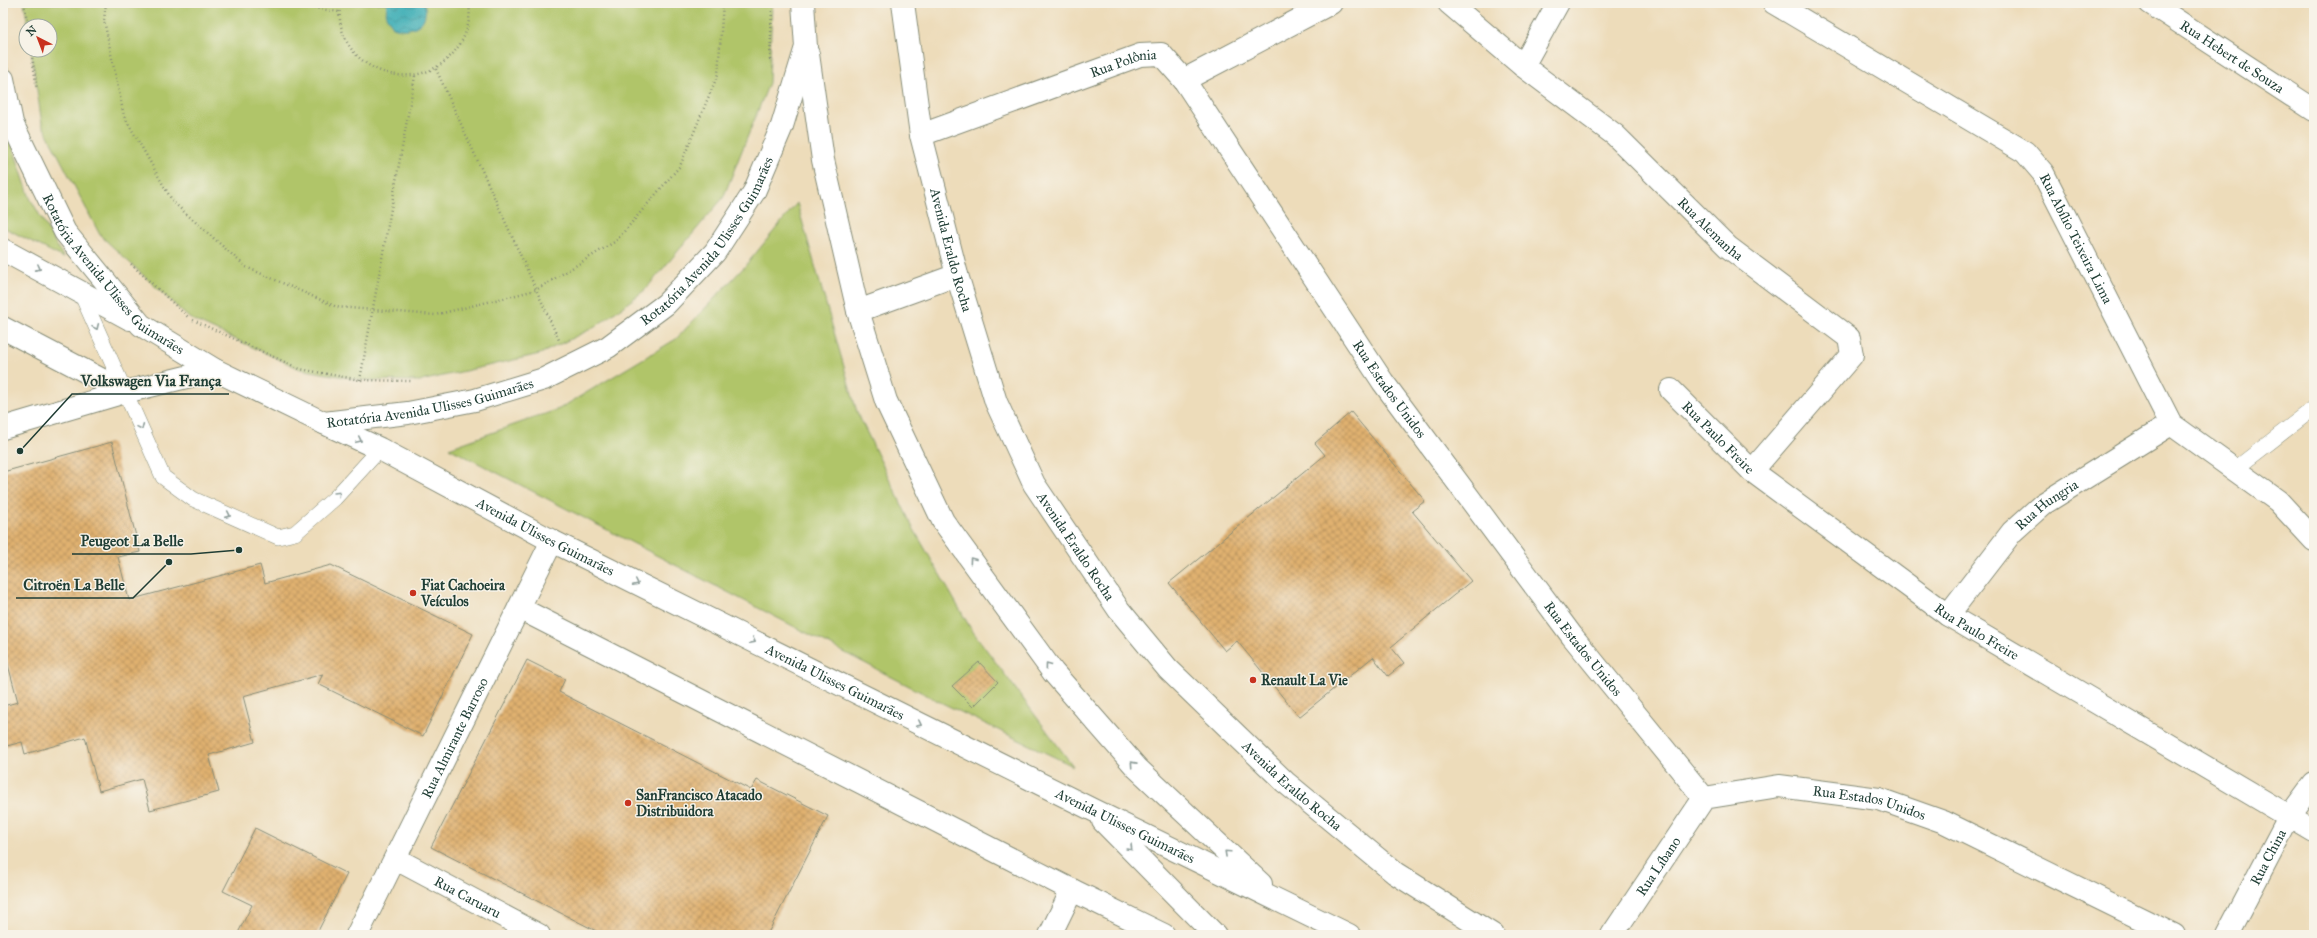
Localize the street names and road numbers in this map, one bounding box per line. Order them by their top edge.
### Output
street label: Rua Hebert de Souza [2177,16,2287,97]
street label: Rua Polônia [1088,46,1157,81]
street label: Rotatória Avenida Ulisses Guimarães [637,154,777,329]
street label: Rua Abílio Teixeira Lima [2036,170,2117,306]
street label: Avenida Eraldo Rocha [926,185,976,314]
street label: Rotatória Avenida Ulisses Guimarães [39,191,187,358]
street label: Rua Alemanha [1674,194,1747,264]
street label: Rua Estados Unidos [1349,337,1430,441]
street label: Rotatória Avenida Ulisses Guimarães [326,374,535,431]
street label: Rua Paulo Freire [1678,397,1758,477]
street label: Rua Hungria [2011,476,2081,534]
street label: Avenida Eraldo Rocha [1033,488,1119,604]
street label: Avenida Ulisses Guimarães [473,493,617,579]
street label: Rua Estados Unidos [1541,598,1626,699]
street label: Rua Paulo Freire [1931,599,2022,664]
street label: Avenida Ulisses Guimarães [762,640,907,723]
street label: Rua Almirante Barroso [418,675,492,801]
street label: Avenida Eraldo Rocha [1238,736,1345,834]
street label: Rua Estados Unidos [1812,782,1928,823]
street label: Avenida Ulisses Guimarães [1052,784,1198,867]
street label: Rua China [2246,826,2290,888]
street label: Rua Líbano [1632,833,1684,899]
street label: Rua Caruaru [431,872,504,922]

